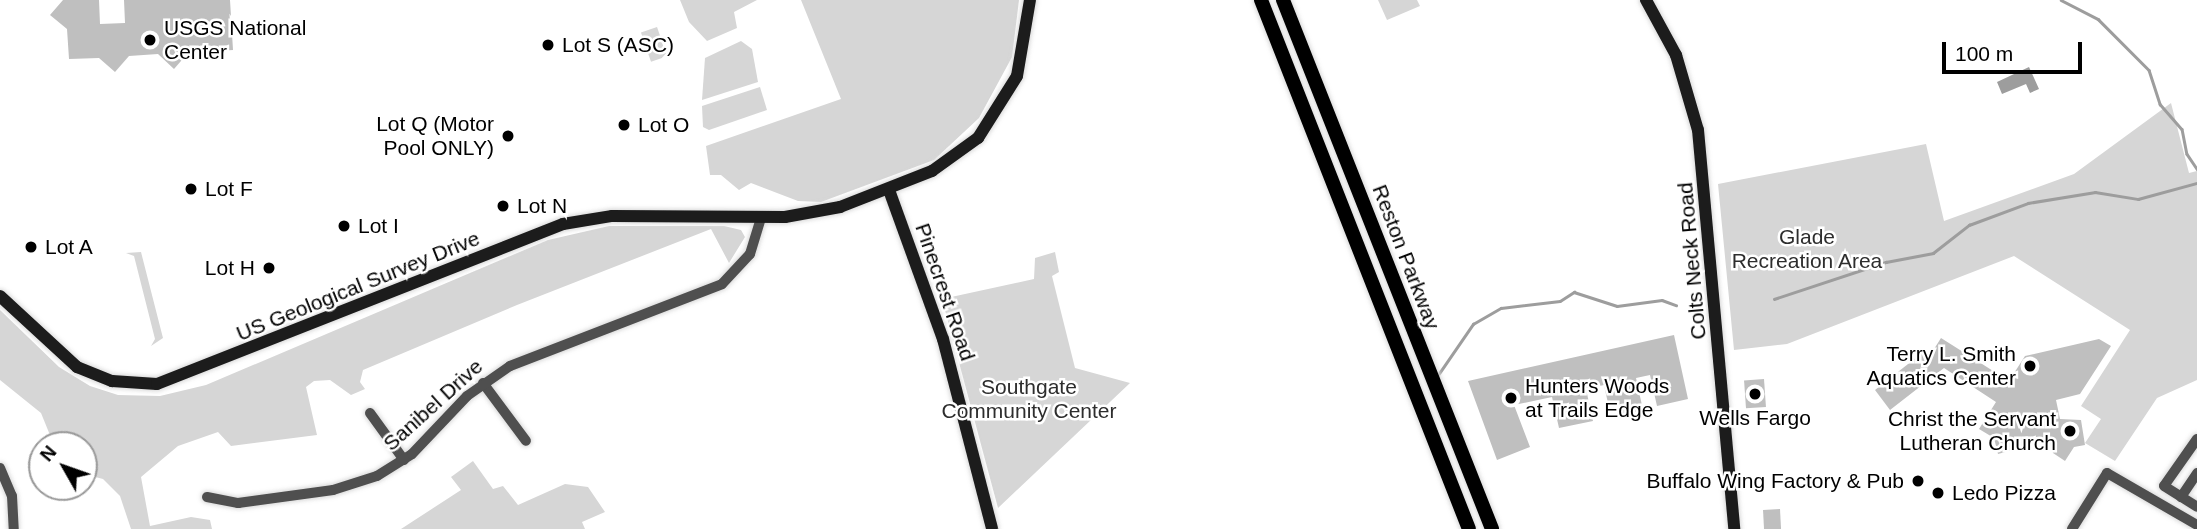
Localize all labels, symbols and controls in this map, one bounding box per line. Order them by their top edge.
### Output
place label: USGS National Center [164,15,306,65]
scale bar [1945,28,2085,72]
marker: USGS National Center [142,32,158,48]
place label: Lot S (ASC) [562,32,674,58]
marker: Lot S (ASC) [540,37,556,53]
text: 100 m [1955,42,2013,65]
place label: Lot Q (Motor Pool ONLY) [376,111,494,161]
place label: Lot O [638,112,689,138]
marker: Lot O [616,117,632,133]
marker: Lot Q (Motor Pool ONLY) [500,128,516,144]
place label: Lot F [205,176,253,202]
marker: Lot F [183,181,199,197]
street label: Reston Parkway [1367,181,1445,333]
street label: Colts Neck Road [1673,181,1711,341]
place label: Lot N [517,193,567,219]
marker: Lot N [495,198,511,214]
place label: Lot I [358,213,399,239]
marker: Lot I [336,218,352,234]
street label: Pinecrest Road [910,220,980,364]
park label: Glade Recreation Area [1731,224,1883,274]
street label: US Geological Survey Drive [233,226,483,346]
place label: Lot A [45,234,94,260]
marker: Lot A [23,239,39,255]
place label: Lot H [205,255,255,281]
marker: Lot H [261,260,277,276]
place label: Terry L. Smith Aquatics Center [1867,341,2016,391]
street label: Sanibel Drive [378,354,488,456]
marker: Terry L. Smith Aquatics Center [2022,358,2038,374]
place label: Hunters Woods at Trails Edge [1525,373,1669,423]
park label: Southgate Community Center [941,374,1117,424]
marker: Wells Fargo [1747,386,1763,402]
marker: Hunters Woods at Trails Edge [1503,390,1519,406]
place label: Wells Fargo [1699,405,1811,431]
place label: Christ the Servant Lutheran Church [1888,406,2056,456]
marker: Christ the Servant Lutheran Church [2062,423,2078,439]
north arrow [28,431,98,501]
text: N [36,441,61,465]
place label: Buffalo Wing Factory & Pub [1646,468,1904,494]
marker: Buffalo Wing Factory & Pub [1910,473,1926,489]
place label: Ledo Pizza [1952,480,2056,506]
marker: Ledo Pizza [1930,485,1946,501]

